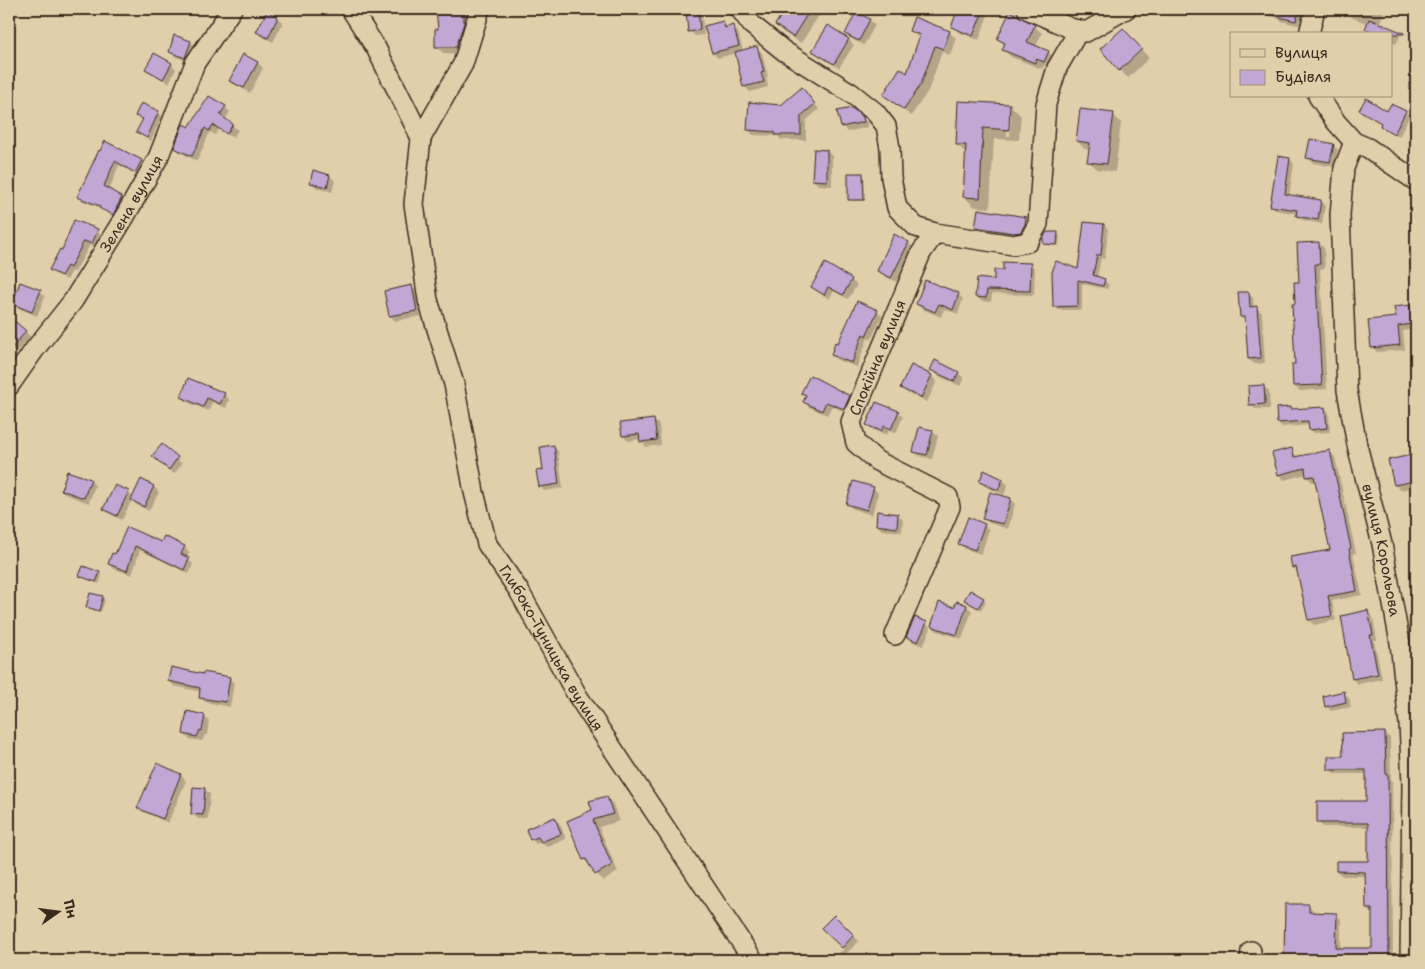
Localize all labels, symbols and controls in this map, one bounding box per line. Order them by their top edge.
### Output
legend [1230,32,1392,98]
text: Вулиця [1275,43,1328,63]
text: Будівля [1275,67,1331,87]
street label: Зелена вулиця [95,151,168,256]
street label: Спокійна вулиця [845,297,911,419]
street label: вулиця Корольова [1357,482,1405,619]
street label: Глибоко-Туницька вулиця [494,561,608,735]
north arrow [32,886,82,936]
text: Пн [60,898,82,920]

